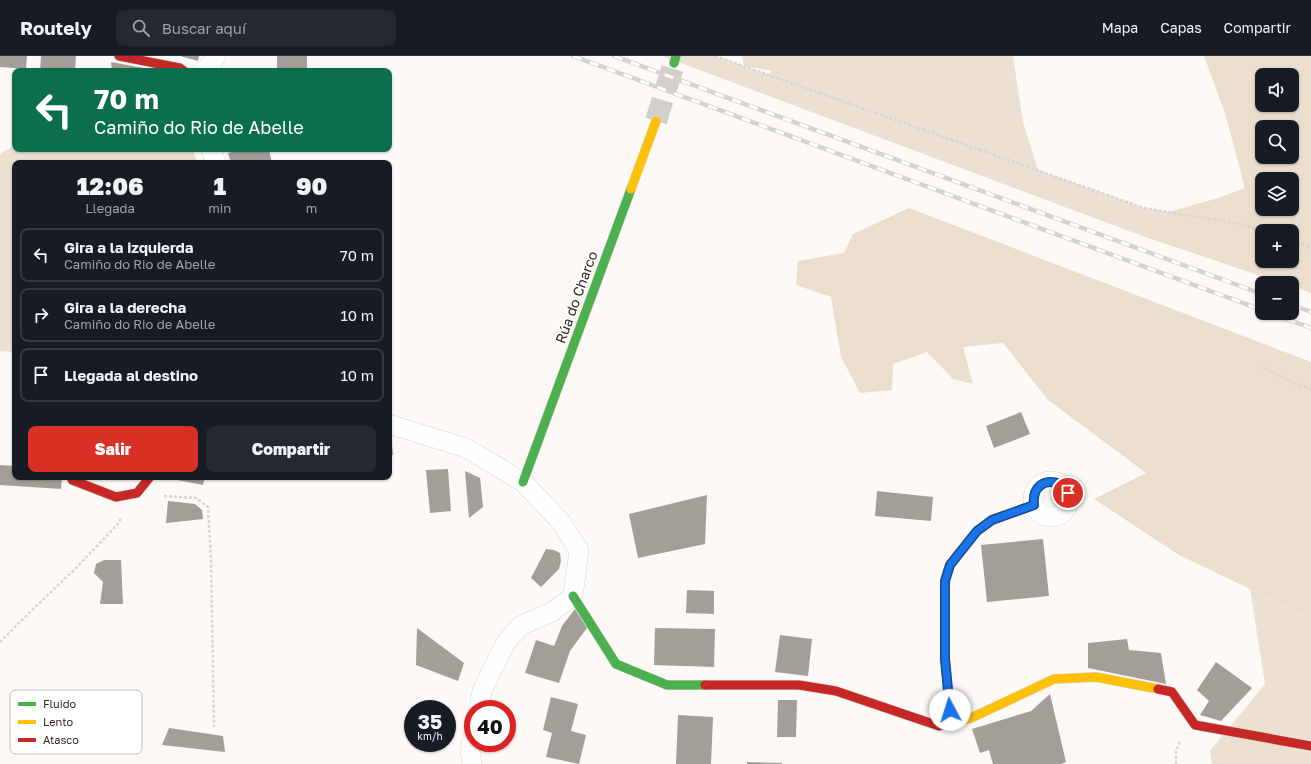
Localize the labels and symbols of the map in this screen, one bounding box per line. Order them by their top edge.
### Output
street label: Rúa do Charco [551,249,601,345]
pin [1051,476,1085,510]
position arrow [929,689,971,731]
legend [10,690,142,754]
text: Fluido [43,697,76,710]
speed limit sign: 40 [464,700,516,752]
text: Lento [43,715,74,728]
text: Atasco [43,733,79,746]

